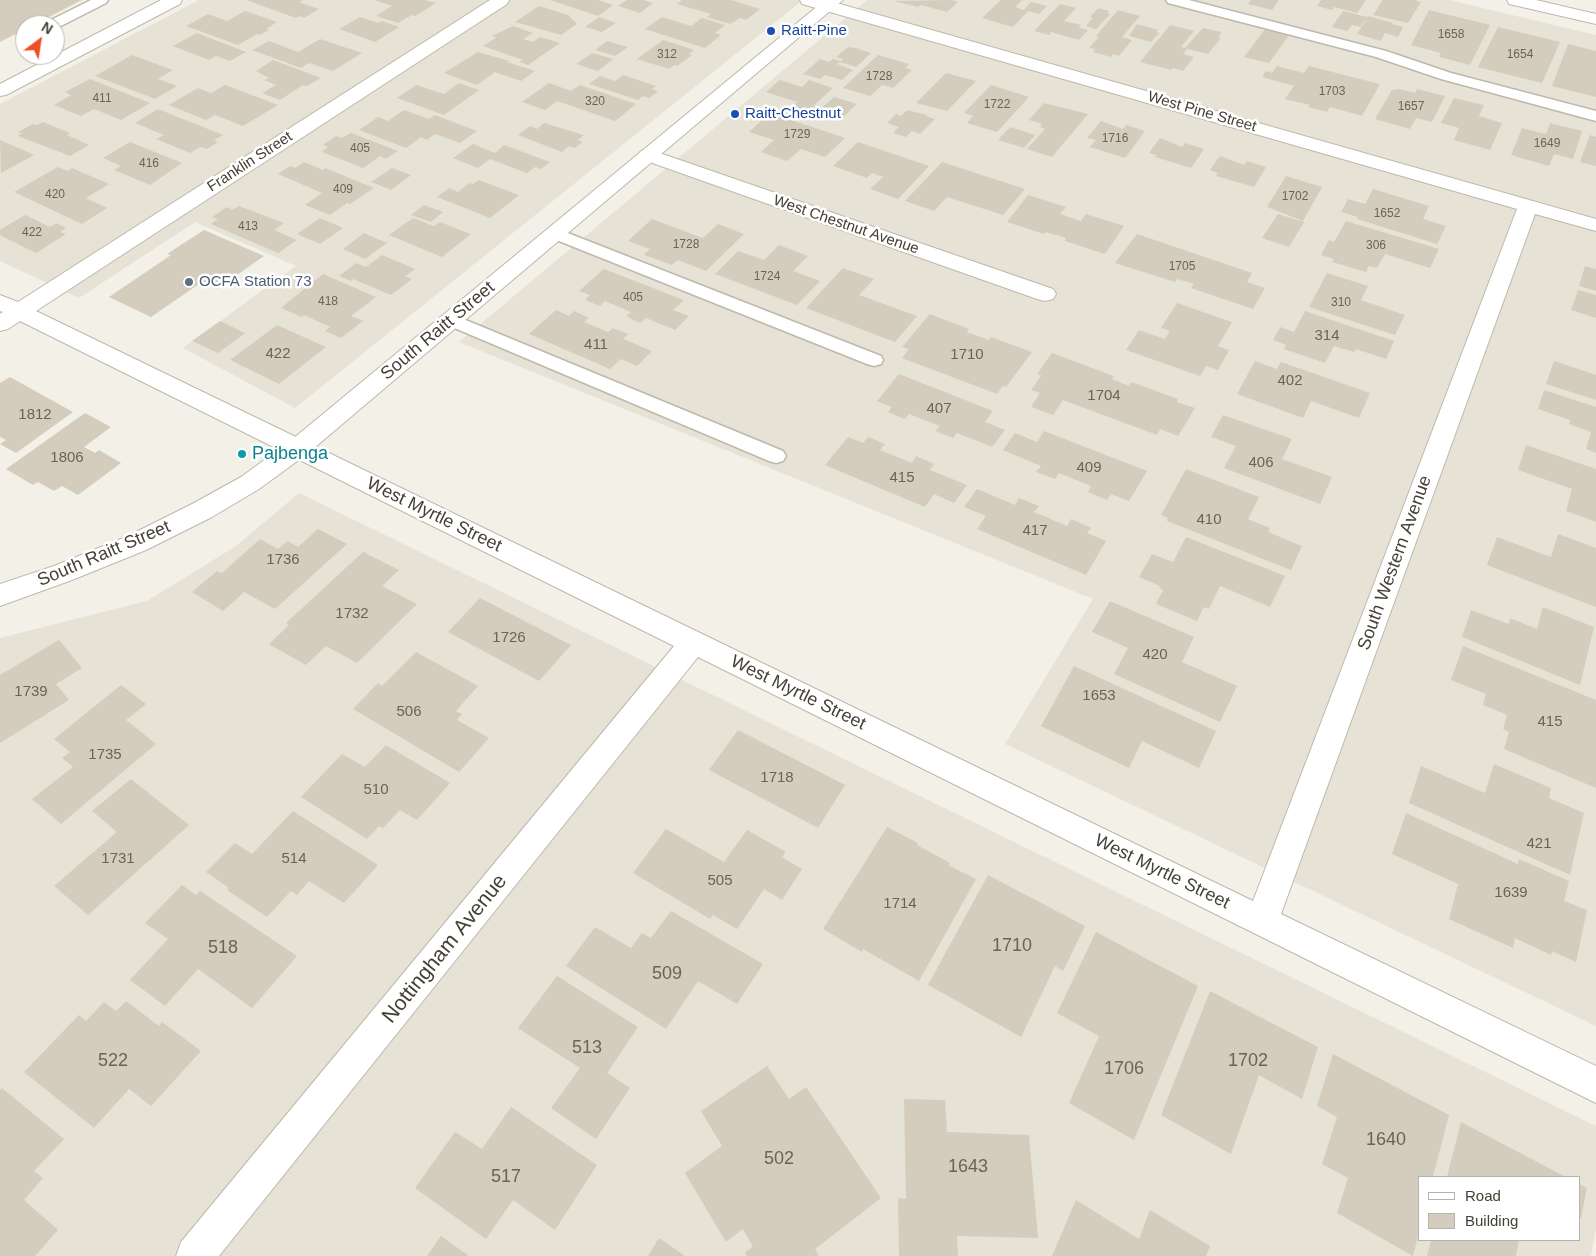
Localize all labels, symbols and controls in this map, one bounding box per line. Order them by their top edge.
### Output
north arrow [15,15,65,65]
text: N [39,19,56,37]
place label: Raitt-Pine [781,22,847,40]
marker: Raitt-Pine [765,25,777,37]
house number: 1658 [1438,28,1464,42]
house number: 312 [657,48,677,62]
house number: 1654 [1507,48,1533,62]
house number: 1728 [866,70,892,84]
house number: 1703 [1319,85,1345,99]
street label: West Pine Street [1146,88,1258,136]
house number: 411 [92,92,112,106]
house number: 320 [585,95,605,109]
house number: 1722 [984,98,1010,112]
house number: 1657 [1398,100,1424,114]
place label: Raitt-Chestnut [745,105,841,123]
marker: Raitt-Chestnut [729,108,741,120]
street label: Franklin Street [204,128,296,196]
house number: 1729 [784,128,810,142]
house number: 1716 [1102,132,1128,146]
house number: 1649 [1534,137,1560,151]
house number: 405 [350,142,370,156]
house number: 416 [139,157,159,171]
house number: 409 [333,183,353,197]
house number: 420 [45,188,65,202]
house number: 1702 [1282,190,1308,204]
street label: West Chestnut Avenue [771,192,921,258]
house number: 1652 [1374,207,1400,221]
house number: 413 [238,220,258,234]
house number: 422 [22,226,42,240]
house number: 1728 [673,238,699,252]
house number: 306 [1366,239,1386,253]
house number: 1705 [1169,260,1195,274]
house number: 1724 [754,270,780,284]
place label: OCFA Station 73 [199,273,312,291]
marker: OCFA Station 73 [183,276,195,288]
street label: South Raitt Street [377,277,499,385]
house number: 405 [623,291,643,305]
house number: 418 [318,295,338,309]
house number: 310 [1331,296,1351,310]
house number: 314 [1314,327,1340,345]
house number: 411 [584,336,608,354]
house number: 422 [265,345,291,363]
house number: 1710 [950,346,984,364]
house number: 402 [1277,372,1303,390]
house number: 1704 [1087,387,1121,405]
house number: 407 [926,400,952,418]
house number: 1812 [18,406,52,424]
place label: Pajbenga [252,443,328,465]
marker: Pajbenga [236,448,248,460]
house number: 1806 [50,449,84,467]
house number: 406 [1248,454,1274,472]
house number: 409 [1076,459,1102,477]
house number: 415 [889,469,915,487]
street label: West Myrtle Street [363,473,505,557]
street label: South Western Avenue [1353,473,1437,653]
house number: 410 [1196,511,1222,529]
street label: South Raitt Street [34,516,174,592]
house number: 417 [1022,522,1048,540]
house number: 1736 [266,551,300,569]
house number: 1732 [335,605,369,623]
house number: 1726 [492,629,526,647]
house number: 420 [1142,646,1168,664]
street label: West Myrtle Street [727,651,869,735]
house number: 1739 [14,683,48,701]
house number: 1653 [1082,687,1116,705]
house number: 506 [396,703,422,721]
house number: 415 [1537,713,1563,731]
house number: 1735 [88,746,122,764]
house number: 1718 [760,769,794,787]
house number: 510 [363,781,389,799]
street label: West Myrtle Street [1091,830,1233,914]
house number: 421 [1526,835,1552,853]
house number: 1731 [101,850,135,868]
house number: 514 [281,850,307,868]
street label: Nottingham Avenue [377,870,513,1028]
house number: 505 [707,872,733,890]
house number: 1639 [1494,884,1528,902]
house number: 1714 [883,895,917,913]
house number: 1710 [992,935,1032,957]
house number: 518 [208,937,238,959]
house number: 509 [652,963,682,985]
house number: 513 [572,1037,602,1059]
house number: 522 [98,1050,128,1072]
house number: 1702 [1228,1050,1268,1072]
house number: 1706 [1104,1058,1144,1080]
house number: 1640 [1366,1129,1406,1151]
house number: 502 [764,1148,794,1170]
house number: 1643 [948,1156,988,1178]
house number: 517 [491,1166,521,1188]
legend [1418,1176,1581,1241]
text: Road [1465,1187,1501,1204]
text: Building [1465,1212,1518,1229]

